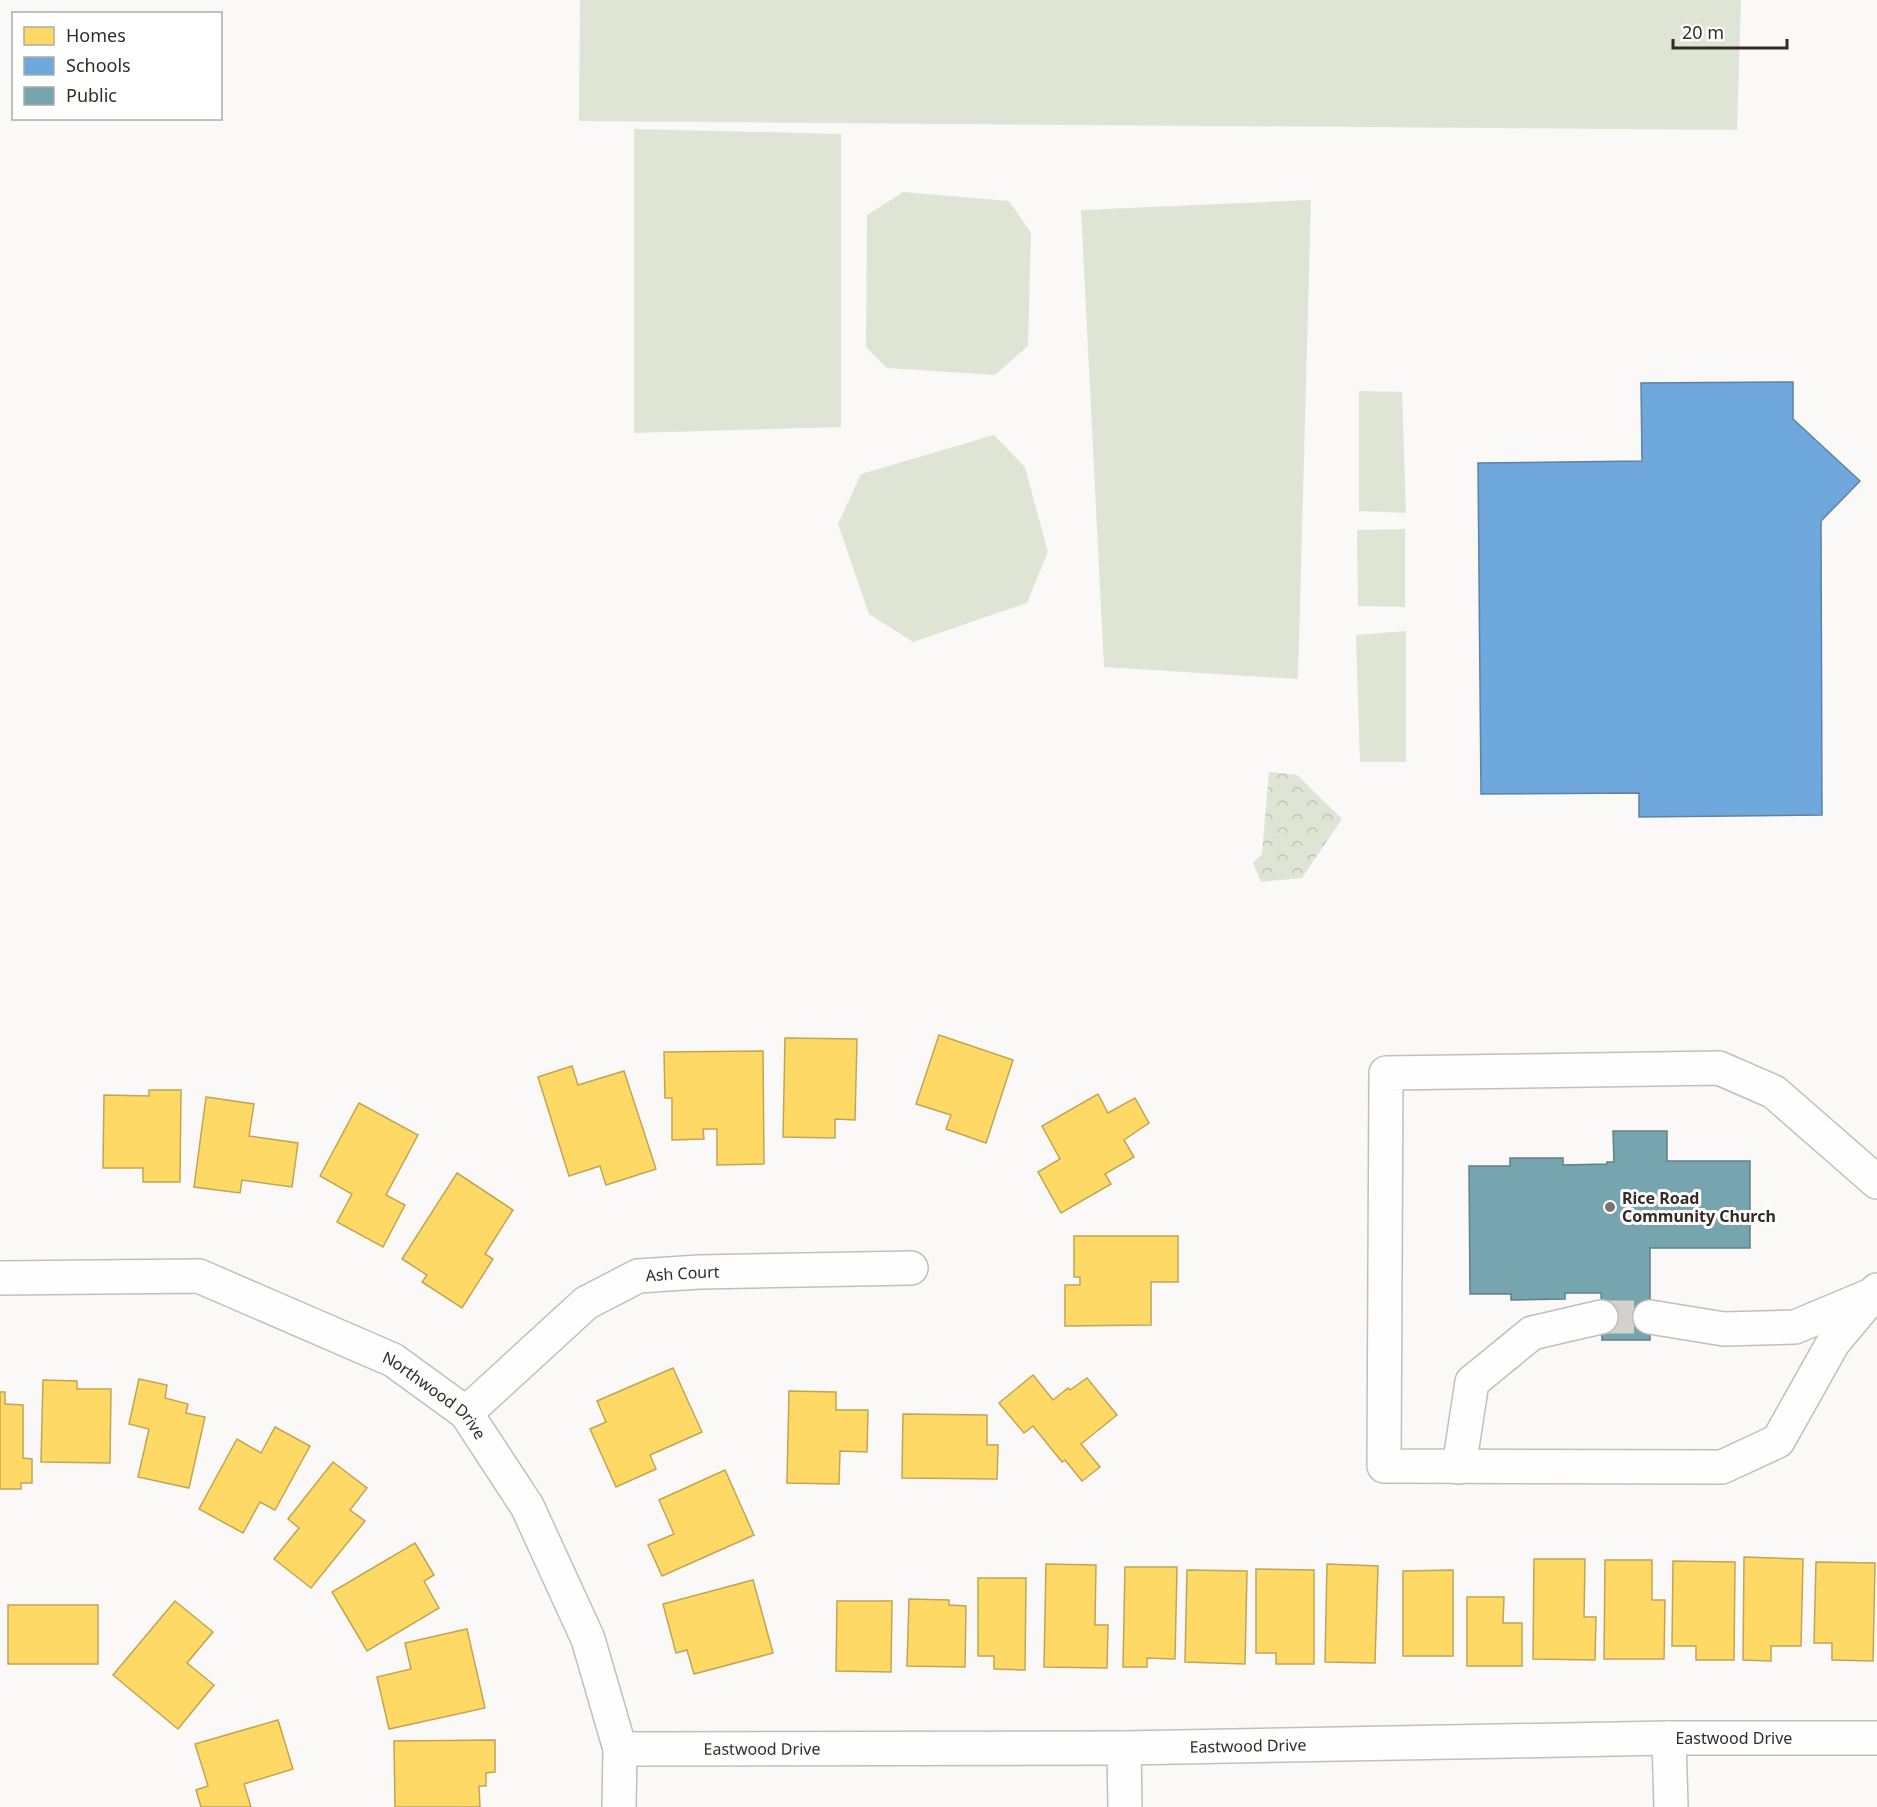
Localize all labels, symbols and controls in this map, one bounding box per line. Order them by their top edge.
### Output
legend [12,12,222,120]
scale bar [1673,12,1787,50]
text: 20 m [1682,20,1724,44]
text: Homes [66,23,126,47]
text: Schools [66,53,131,77]
text: Public [66,83,117,107]
place label: Rice Road Community Church [1622,1187,1776,1227]
marker: Rice Road Community Church [1603,1200,1617,1214]
street label: Ash Court [645,1261,720,1286]
street label: Northwood Drive [379,1346,491,1443]
street label: Eastwood Drive [1675,1727,1792,1749]
street label: Eastwood Drive [1189,1734,1307,1758]
street label: Eastwood Drive [704,1738,820,1760]

